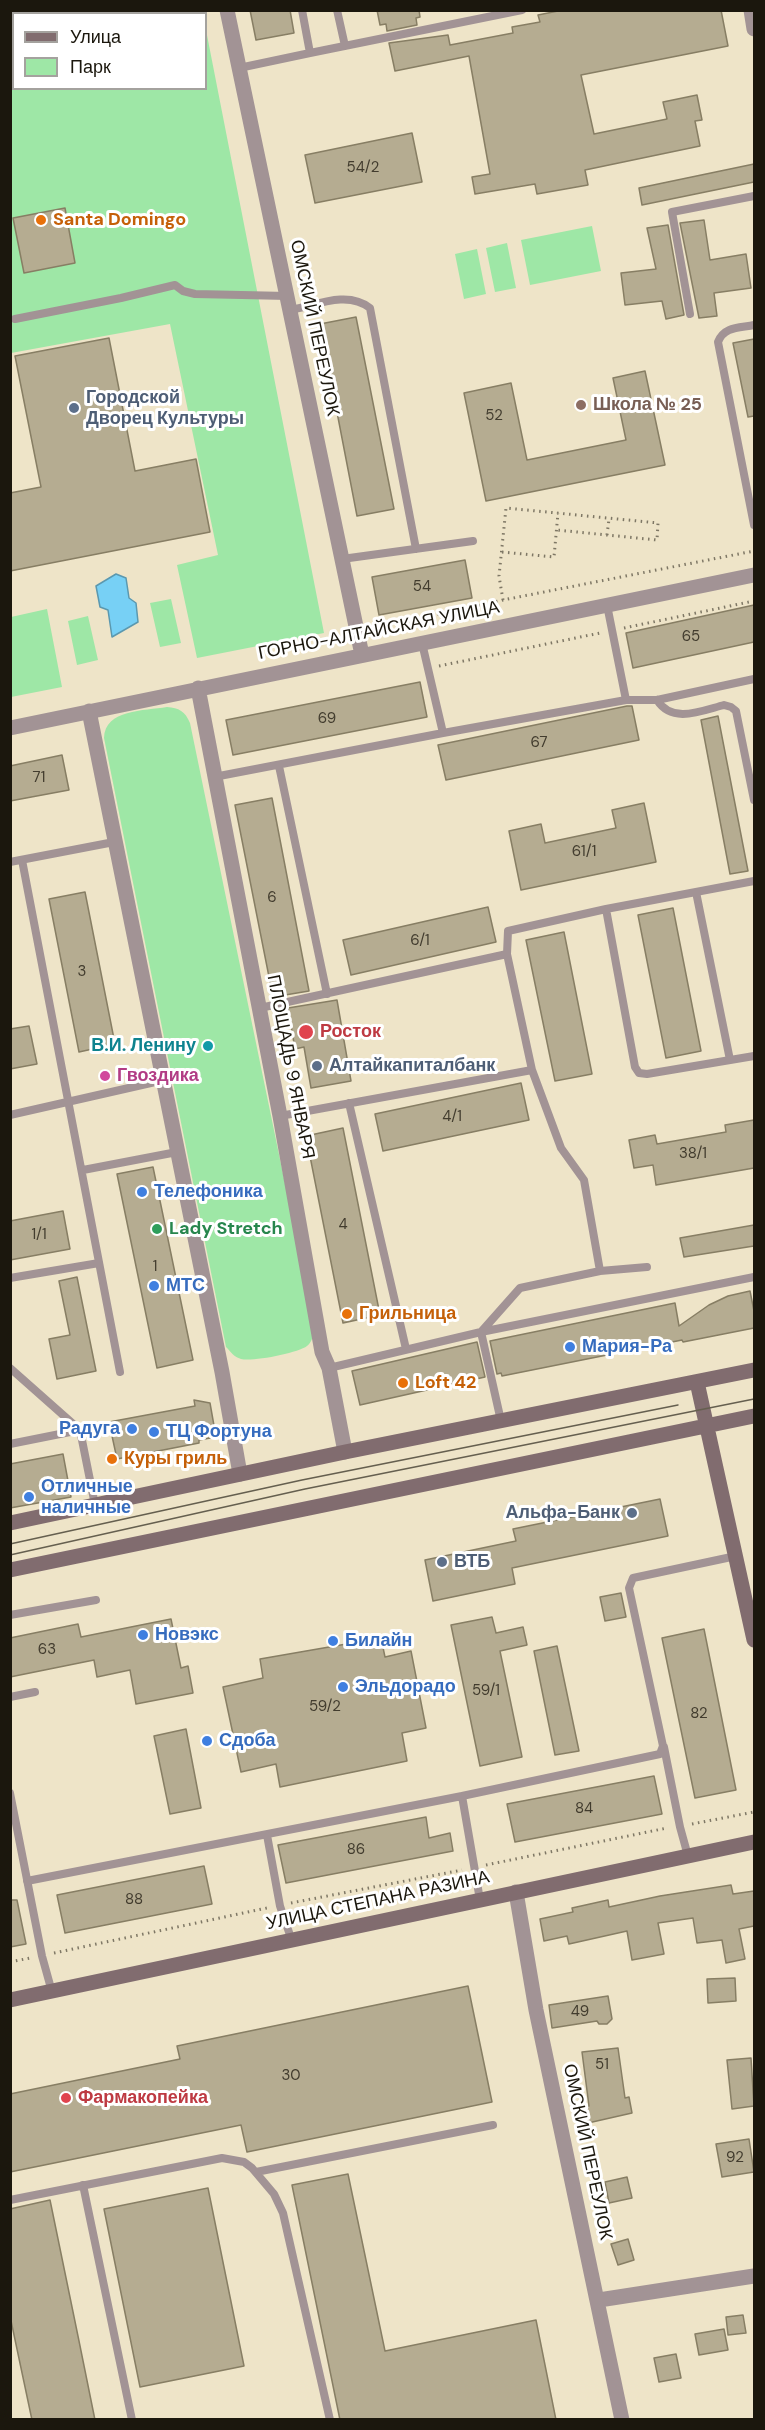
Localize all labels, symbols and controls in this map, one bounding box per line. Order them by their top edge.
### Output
legend [12,12,207,90]
text: Улица [70,25,121,49]
text: Парк [70,55,111,79]
house number: 54/2 [347,159,379,177]
place label: Santa Domingo [53,209,186,231]
marker: Santa Domingo [34,213,48,227]
street label: ОМСКИЙ ПЕРЕУЛОК [285,238,343,418]
place label: Городской Дворец Культуры [86,387,244,430]
place label: Школа № 25 [593,394,702,416]
marker: Школа № 25 [574,398,588,412]
marker: Городской Дворец Культуры [67,401,81,415]
house number: 52 [485,407,503,425]
house number: 54 [413,578,431,596]
street label: ГОРНО-АЛТАЙСКАЯ УЛИЦА [257,597,501,665]
house number: 65 [682,628,700,646]
house number: 69 [318,710,336,728]
house number: 67 [530,734,548,752]
house number: 71 [33,769,45,787]
house number: 61/1 [572,843,596,861]
house number: 6 [267,889,277,907]
house number: 6/1 [410,932,430,950]
house number: 3 [78,963,86,981]
street label: ПЛОЩАДЬ 9 ЯНВАРЯ [262,973,318,1161]
place label: Росток [320,1021,381,1043]
marker: Росток [297,1023,315,1041]
place label: В.И. Ленину [91,1035,196,1057]
marker: В.И. Ленину [201,1039,215,1053]
place label: Алтайкапиталбанк [329,1055,495,1077]
marker: Алтайкапиталбанк [310,1059,324,1073]
place label: Гвоздика [117,1065,199,1087]
marker: Гвоздика [98,1069,112,1083]
house number: 4/1 [442,1108,462,1126]
house number: 38/1 [679,1145,707,1163]
place label: Телефоника [154,1181,263,1203]
marker: Телефоника [135,1185,149,1199]
house number: 4 [338,1216,348,1234]
place label: Lady Stretch [169,1218,283,1240]
marker: Lady Stretch [150,1222,164,1236]
house number: 1/1 [31,1226,47,1244]
house number: 1 [153,1258,157,1276]
place label: МТС [166,1275,205,1297]
marker: МТС [147,1279,161,1293]
place label: Грильница [359,1303,456,1325]
marker: Грильница [340,1307,354,1321]
place label: Мария-Ра [582,1336,672,1358]
marker: Мария-Ра [563,1340,577,1354]
place label: Loft 42 [415,1372,476,1394]
marker: Loft 42 [396,1376,410,1390]
place label: Радуга [59,1418,120,1440]
place label: ТЦ Фортуна [166,1421,272,1443]
marker: Радуга [125,1422,139,1436]
marker: ТЦ Фортуна [147,1425,161,1439]
place label: Куры гриль [124,1448,227,1470]
marker: Куры гриль [105,1452,119,1466]
place label: Отличные наличные [41,1476,133,1518]
marker: Отличные наличные [22,1490,36,1504]
place label: Альфа-Банк [506,1502,620,1524]
marker: Альфа-Банк [625,1506,639,1520]
place label: ВТБ [454,1551,490,1573]
marker: ВТБ [435,1555,449,1569]
place label: Новэкс [155,1624,219,1646]
marker: Новэкс [136,1628,150,1642]
place label: Билайн [345,1630,412,1652]
marker: Билайн [326,1634,340,1648]
house number: 63 [38,1641,56,1659]
place label: Эльдорадо [355,1676,456,1698]
marker: Эльдорадо [336,1680,350,1694]
house number: 59/1 [472,1682,500,1700]
house number: 59/2 [309,1698,341,1716]
house number: 82 [690,1705,708,1723]
place label: Сдоба [219,1730,276,1752]
marker: Сдоба [200,1734,214,1748]
house number: 84 [575,1800,593,1818]
house number: 86 [347,1841,365,1859]
street label: УЛИЦА СТЕПАНА РАЗИНА [265,1867,491,1935]
house number: 88 [125,1891,143,1909]
house number: 49 [571,2003,589,2021]
house number: 51 [595,2056,609,2074]
street label: ОМСКИЙ ПЕРЕУЛОК [558,2062,616,2242]
house number: 30 [281,2067,301,2085]
place label: Фармакопейка [78,2087,208,2109]
marker: Фармакопейка [59,2091,73,2105]
house number: 92 [726,2149,744,2167]

